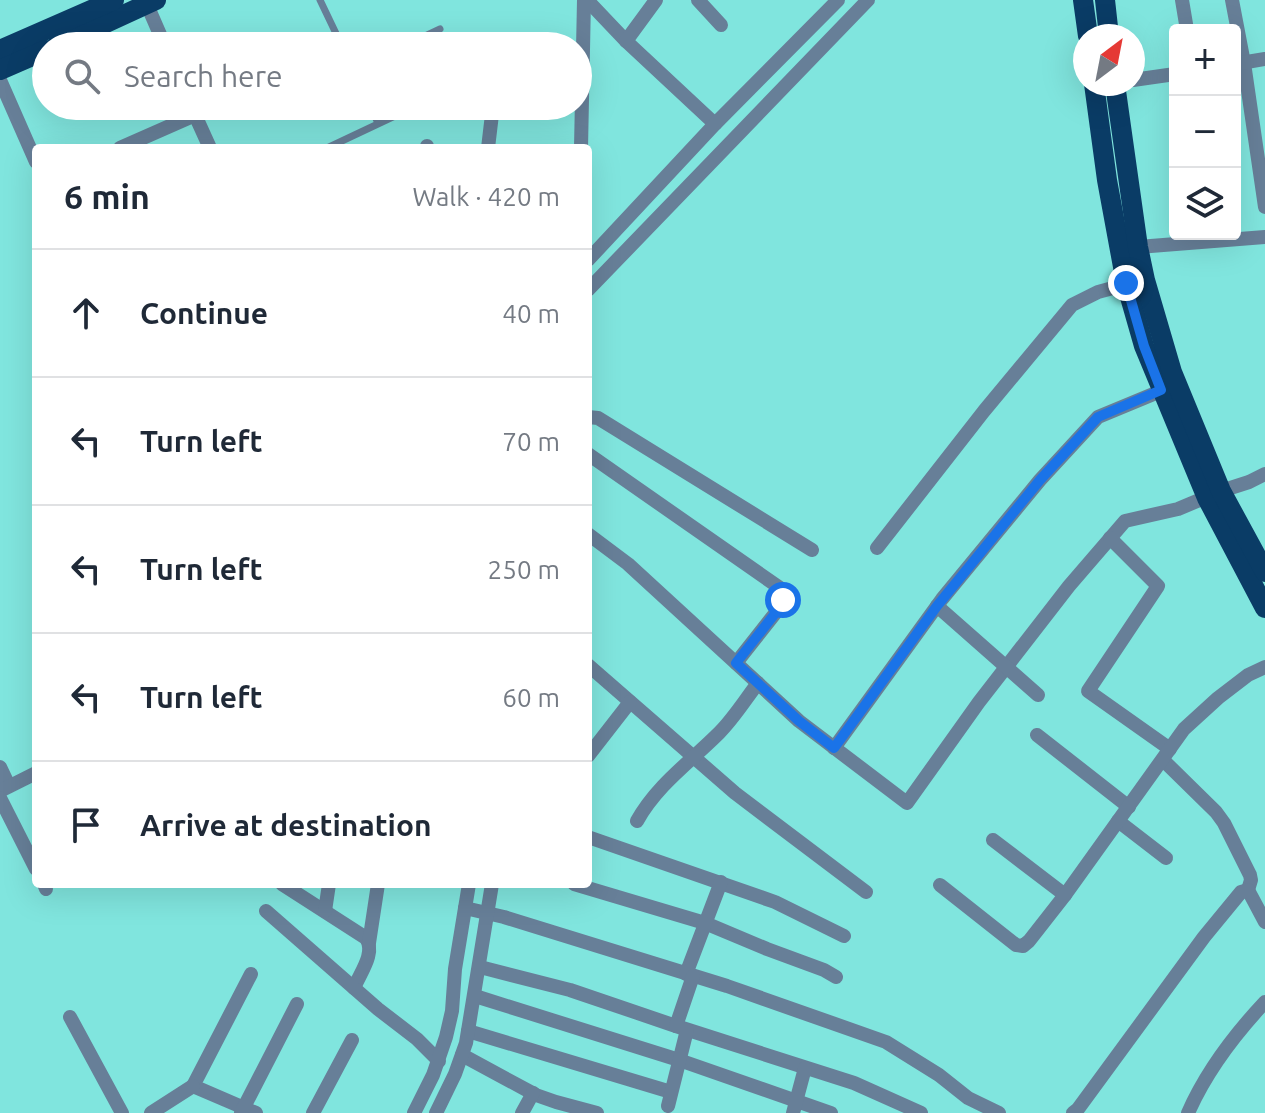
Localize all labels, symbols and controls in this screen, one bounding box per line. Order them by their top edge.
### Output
north arrow [1073,24,1145,96]
map controls [1169,24,1241,240]
button: + [1169,24,1241,96]
search box [32,32,592,120]
icon: search [60,54,104,98]
text: Search here [124,59,283,93]
button: − [1169,96,1241,168]
button: layers [1169,168,1241,240]
text: 6 min [64,177,150,215]
text: Walk · 420 m [412,182,560,211]
route end [1108,265,1144,301]
icon: ahead [64,291,108,335]
text: Continue [140,296,268,330]
text: 40 m [502,299,560,328]
icon: left [64,419,108,463]
text: Turn left [140,424,262,458]
text: 70 m [502,427,560,456]
icon: left [64,547,108,591]
text: Turn left [140,552,262,586]
text: 250 m [488,555,560,584]
route start [765,582,801,618]
icon: left [64,675,108,719]
text: Turn left [140,680,262,714]
text: 60 m [502,683,560,712]
icon: arrive [64,803,108,847]
text: Arrive at destination [140,808,432,842]

